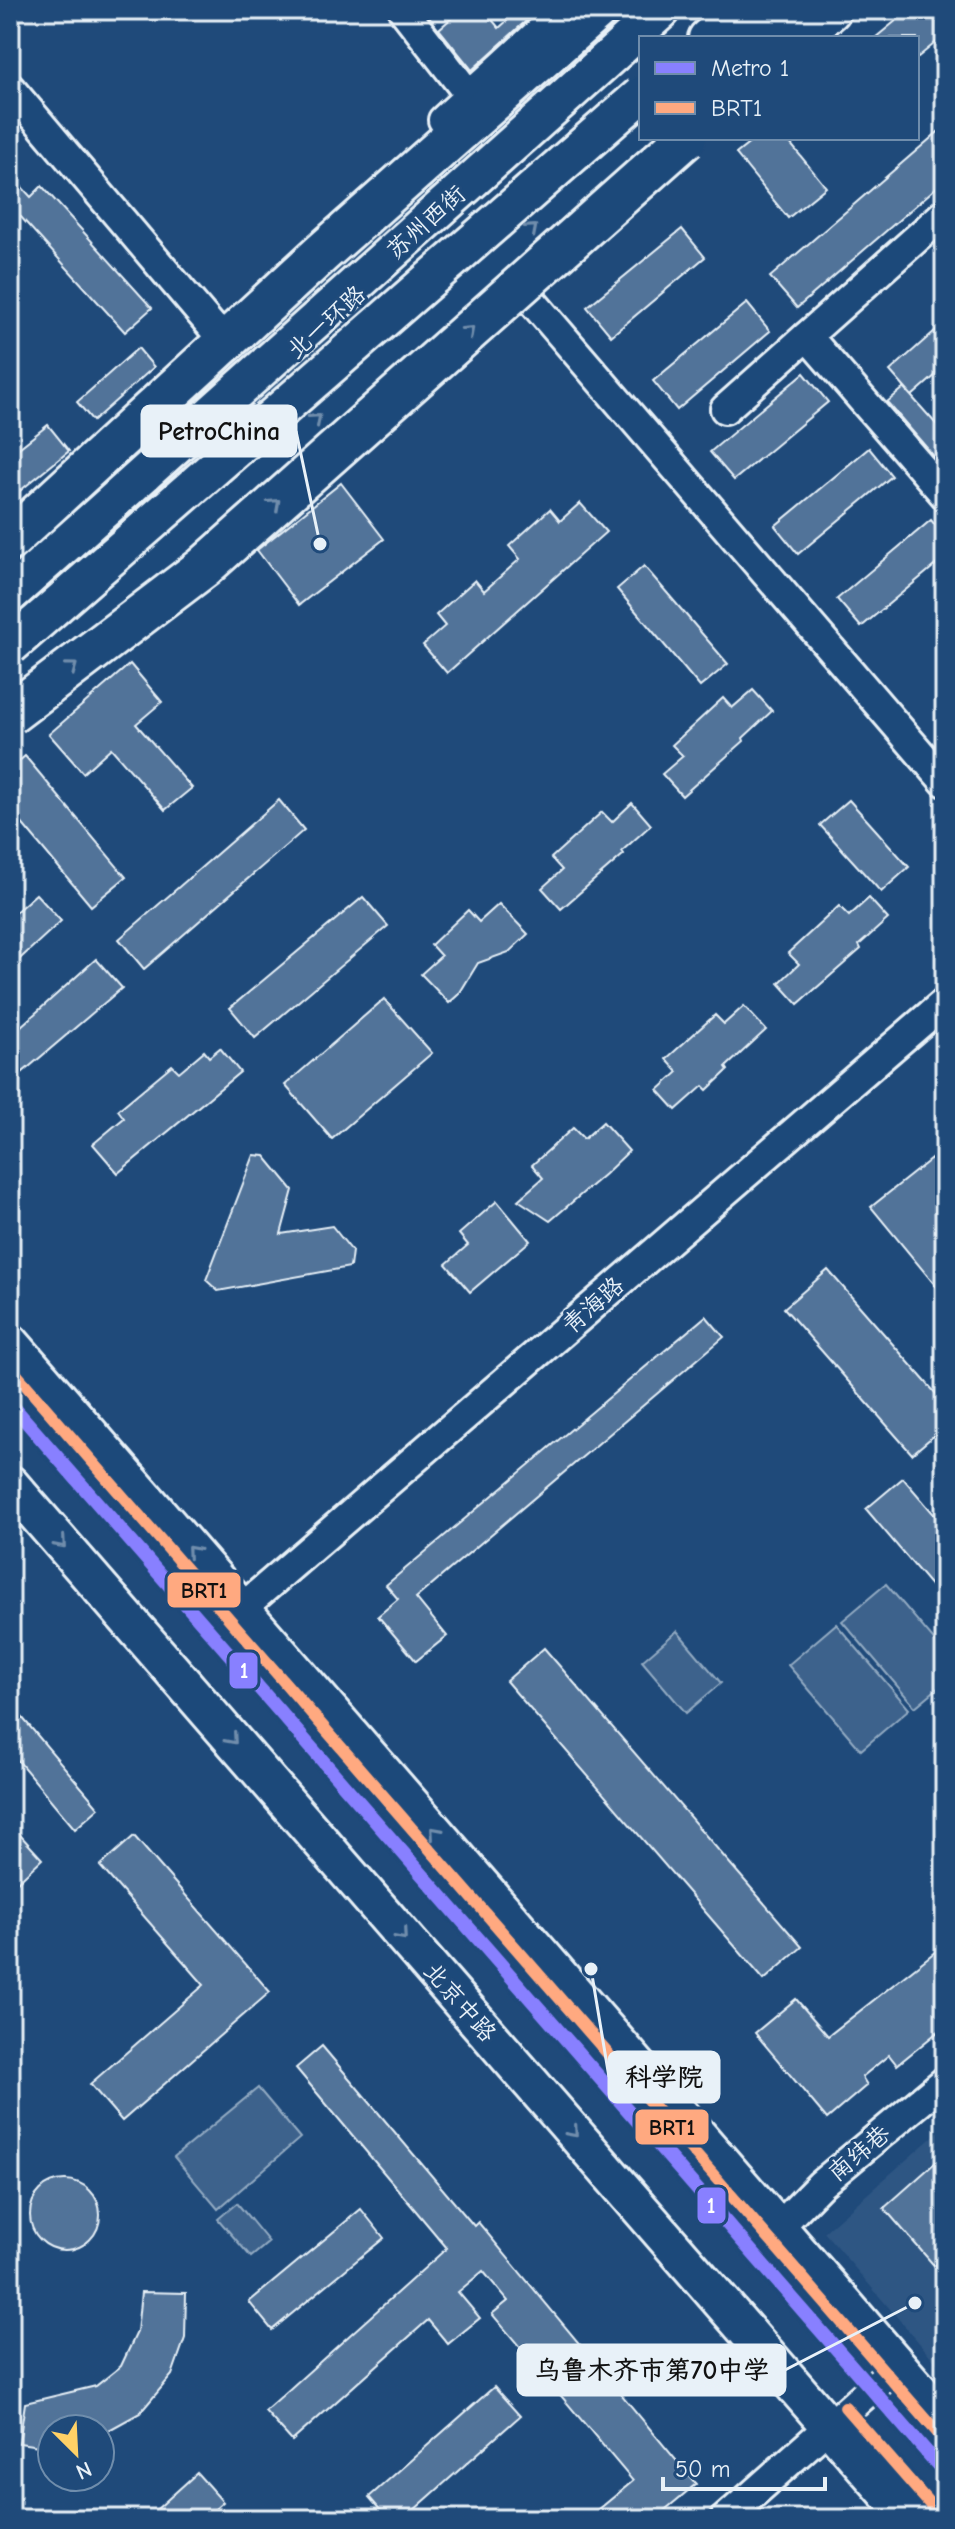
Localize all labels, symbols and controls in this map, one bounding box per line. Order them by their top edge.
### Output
legend [639,36,919,140]
text: Metro 1 [711,54,789,82]
text: BRT1 [711,94,762,122]
street label: 苏州西街 [381,179,471,265]
one-way arrow [523,224,538,239]
street label: 北一环路 [281,279,371,365]
one-way arrow [459,326,474,341]
callout: PetroChina [142,406,296,456]
one-way arrow [306,414,321,429]
text: PetroChina [158,417,280,447]
one-way arrow [265,499,280,514]
one-way arrow [63,662,78,676]
street label: 青海路 [557,1271,629,1339]
one-way arrow [51,1534,66,1548]
one-way arrow [187,1545,202,1560]
line badge: BRT1 [166,1571,242,1609]
text: BRT1 [181,1578,227,1604]
line badge: 1 [228,1651,259,1690]
text: 1 [240,1658,248,1684]
one-way arrow [222,1730,237,1745]
one-way arrow [430,1827,445,1842]
one-way arrow [393,1926,407,1941]
street label: 北京中路 [418,1957,502,2047]
callout: 科学院 [609,2052,719,2102]
text: 科学院 [625,2063,703,2093]
line badge: BRT1 [634,2108,710,2146]
text: BRT1 [649,2115,695,2141]
street label: 南纬巷 [822,2119,896,2187]
one-way arrow [563,2122,578,2137]
line badge: 1 [696,2186,727,2225]
text: 1 [707,2193,715,2219]
callout: 乌鲁木齐市第70中学 [518,2345,785,2395]
text: 乌鲁木齐市第70中学 [535,2356,769,2386]
north arrow [36,2413,116,2493]
scale bar [663,2441,825,2491]
text: 50 m [675,2455,731,2483]
text: N [72,2456,96,2485]

